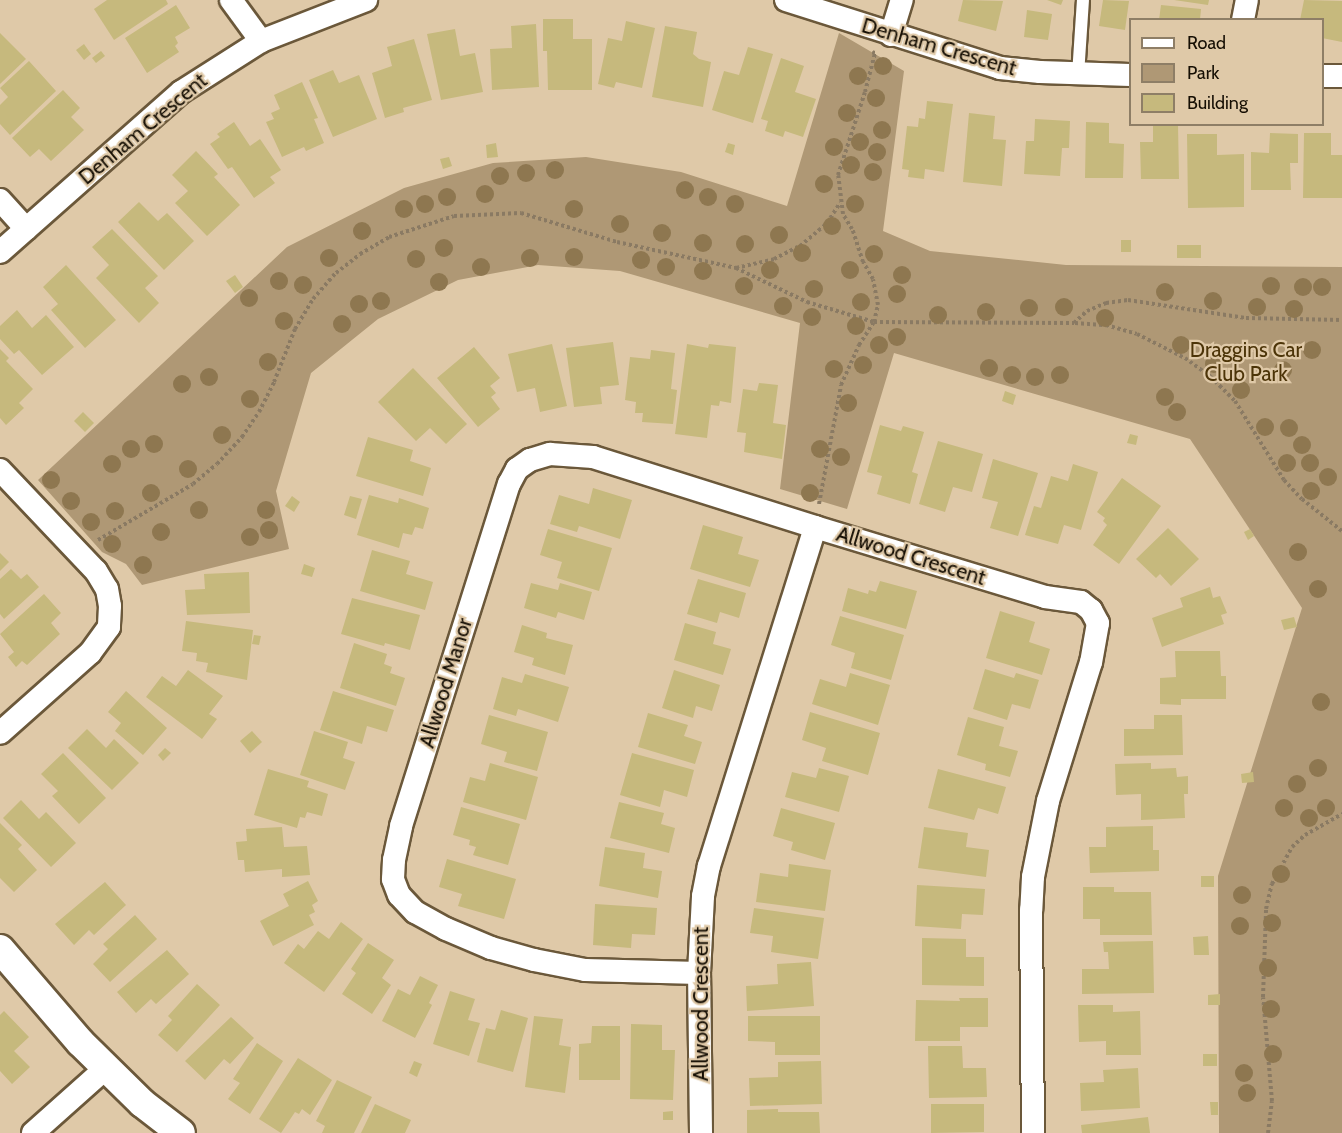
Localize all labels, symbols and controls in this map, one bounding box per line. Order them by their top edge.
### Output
street label: Denham Crescent [859,13,1019,81]
legend [1129,18,1324,126]
text: Road [1187,32,1226,54]
text: Park [1187,62,1219,84]
street label: Denham Crescent [74,68,212,190]
text: Building [1187,92,1248,114]
park label: Draggins Car Club Park [1190,337,1302,387]
street label: Allwood Crescent [833,521,989,591]
street label: Allwood Manor [414,615,478,751]
street label: Allwood Crescent [688,927,714,1081]

